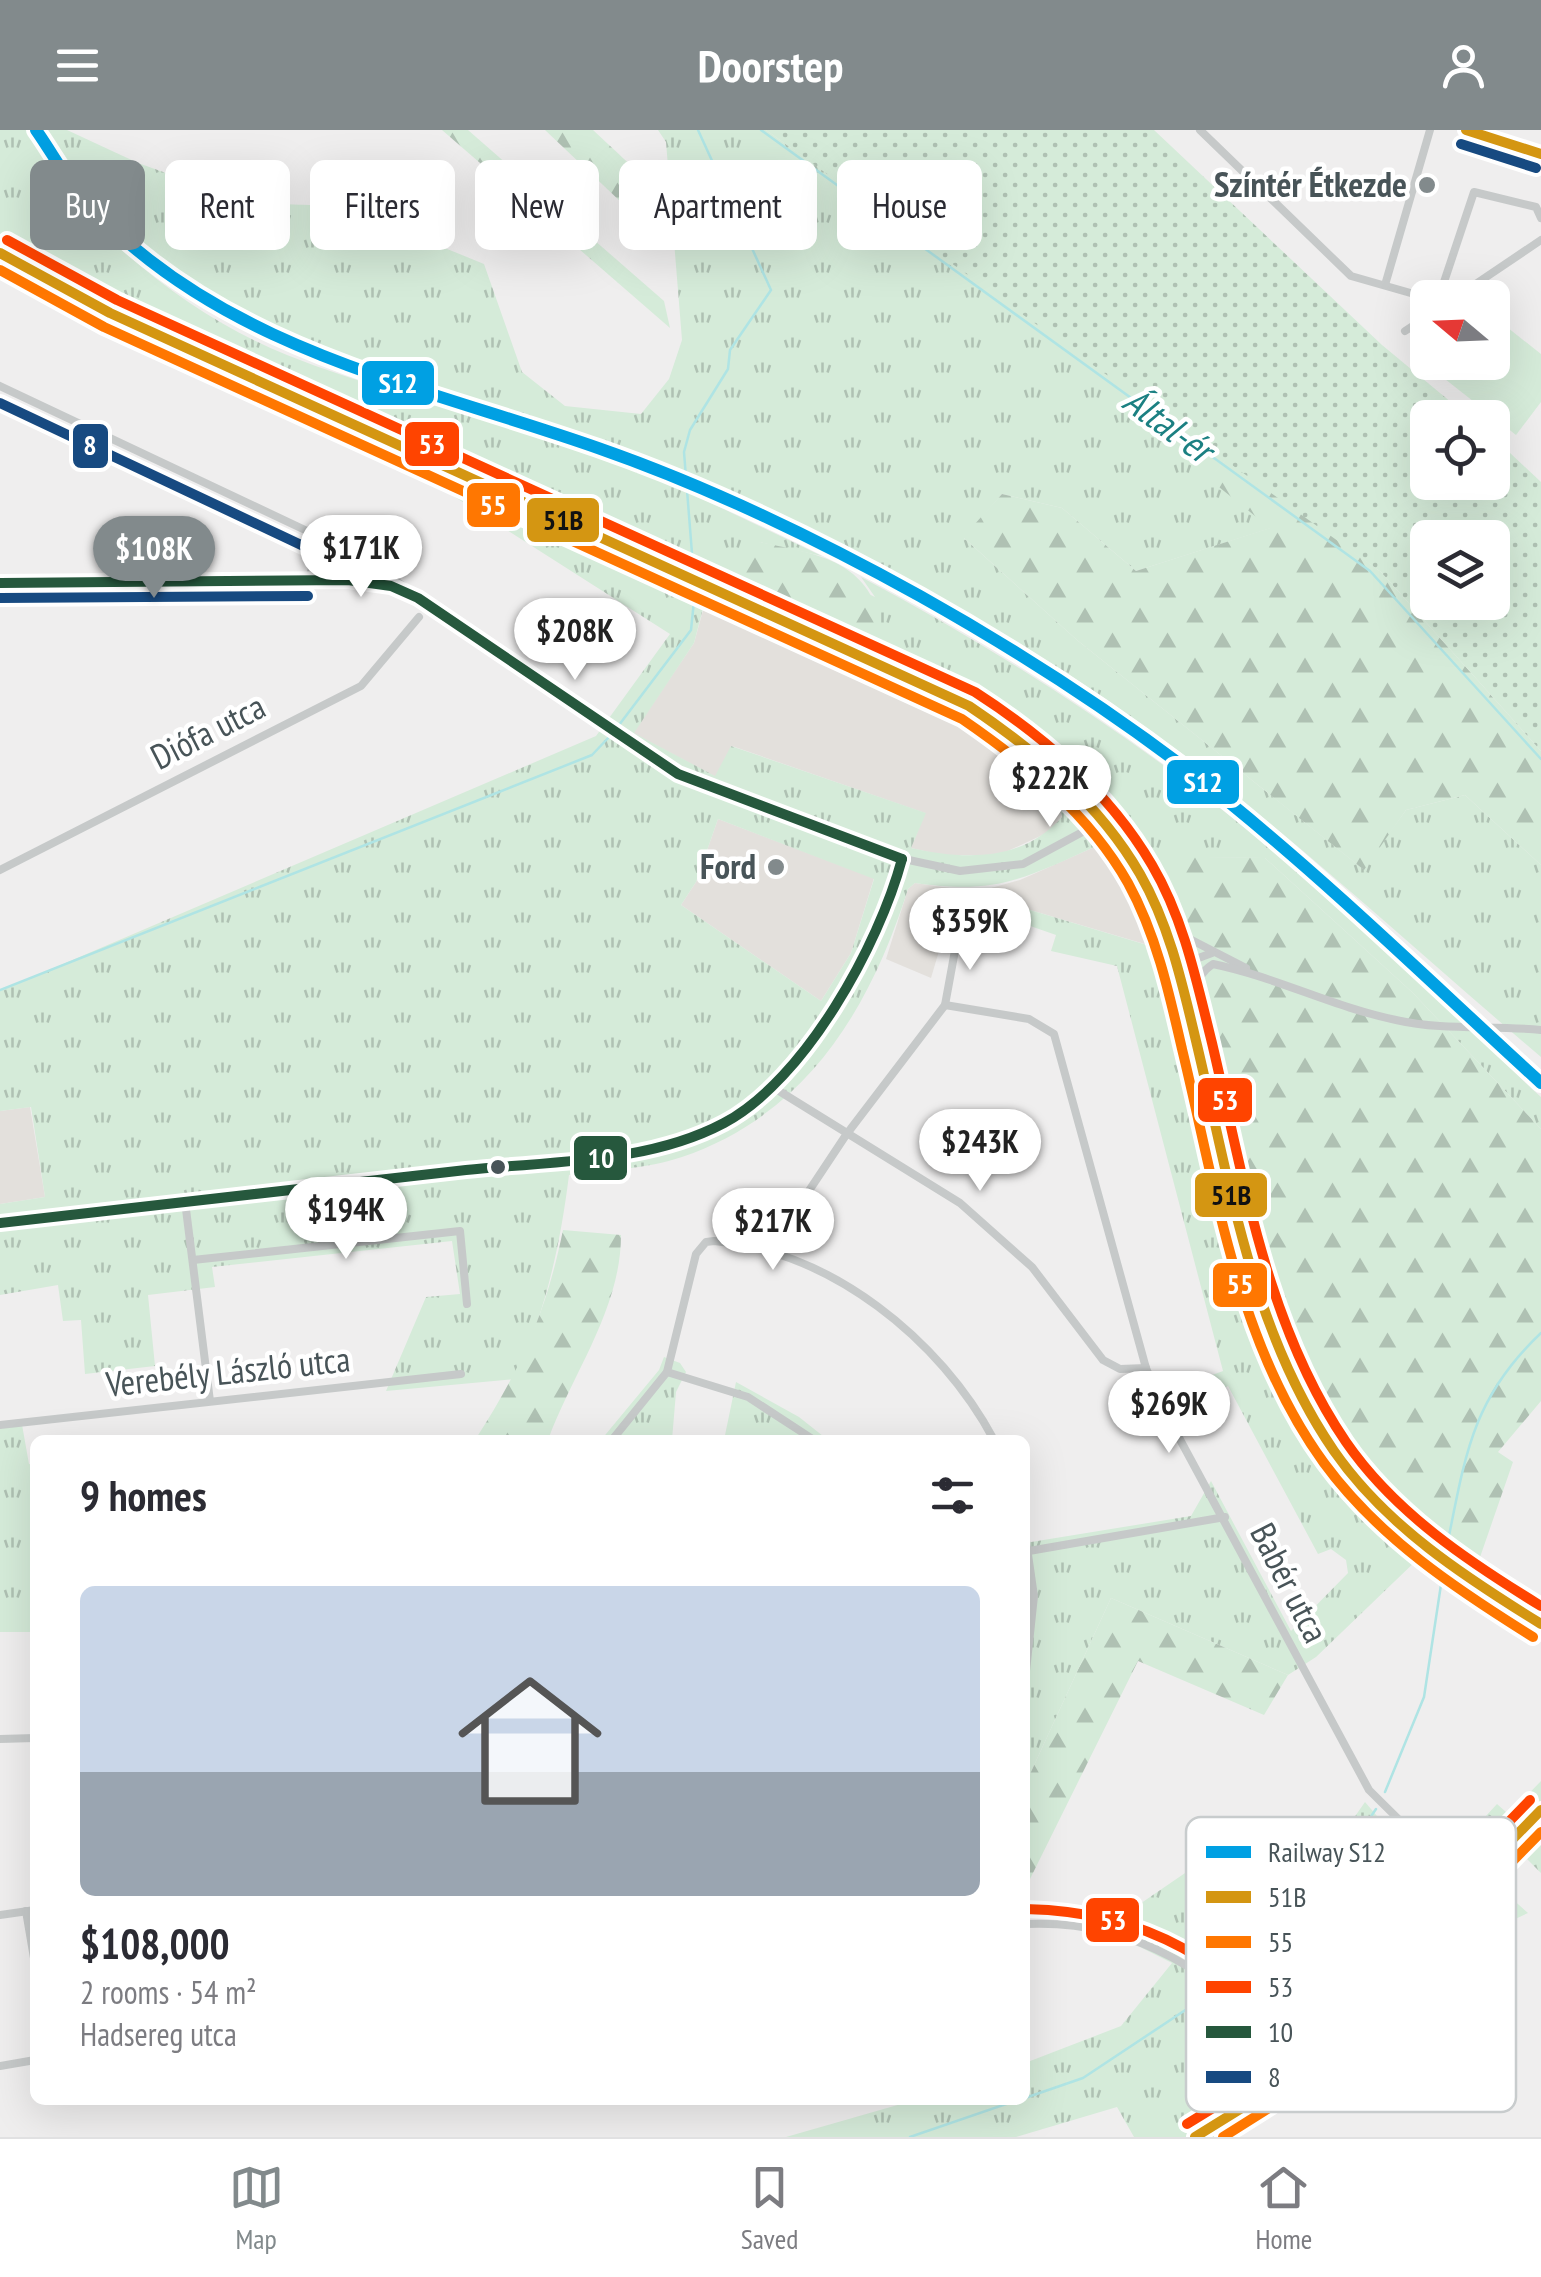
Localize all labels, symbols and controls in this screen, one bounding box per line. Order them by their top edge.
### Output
text: Doorstep [698,36,843,94]
icon: menu [50,38,105,93]
icon: person [1436,38,1491,93]
chip: Buy [30,160,145,250]
chip: Rent [165,160,290,250]
chip: Filters [310,160,455,250]
chip: New [475,160,599,250]
chip: Apartment [619,160,817,250]
chip: House [837,160,982,250]
place label: Színtér Étkezde [1214,161,1407,207]
marker: Színtér Étkezde [1416,174,1438,196]
north arrow [1410,280,1510,380]
map controls [1410,280,1510,620]
line badge: S12 [360,359,436,407]
text: S12 [378,364,418,401]
water label: Által-ér [1115,375,1227,475]
button: locate [1410,400,1510,500]
line badge: 53 [403,420,461,468]
line badge: 8 [71,422,110,470]
text: 53 [419,425,445,462]
text: 8 [83,426,97,463]
line badge: 55 [465,481,522,529]
text: 55 [480,486,506,523]
line badge: 51B [525,496,601,544]
text: 51B [543,501,583,538]
pin: $171K [291,515,431,600]
pin: $108K [84,516,224,601]
button: layers [1410,520,1510,620]
text: $171K [322,526,400,568]
text: $108K [115,527,193,569]
pin: $208K [505,598,645,683]
text: $208K [536,609,614,651]
street label: Diófa utca [143,683,272,779]
pin: $222K [980,745,1120,830]
text: $222K [1011,756,1089,798]
line badge: S12 [1165,758,1241,806]
text: S12 [1183,763,1223,800]
place label: Ford [700,843,756,889]
marker: Ford [765,856,787,878]
pin: $359K [900,888,1040,973]
text: $359K [931,899,1009,941]
line badge: 53 [1196,1076,1254,1124]
text: 53 [1212,1081,1238,1118]
pin: $243K [910,1109,1050,1194]
text: $243K [941,1120,1019,1162]
line badge: 10 [572,1134,629,1182]
text: 10 [588,1139,614,1176]
unlabelled marker [488,1157,508,1177]
line badge: 51B [1193,1171,1269,1219]
text: 51B [1211,1176,1251,1213]
pin: $194K [276,1177,416,1262]
text: $194K [307,1188,385,1230]
pin: $217K [703,1188,843,1273]
text: $217K [734,1199,812,1241]
line badge: 55 [1211,1261,1269,1309]
text: 55 [1227,1265,1253,1302]
street label: Verebély László utca [103,1335,352,1407]
pin: $269K [1099,1371,1239,1456]
text: $269K [1130,1382,1208,1424]
text: 9 homes [80,1468,207,1523]
icon: filters [925,1468,980,1523]
street label: Babér utca [1240,1515,1339,1650]
icon: home [440,1651,620,1831]
legend [1186,1817,1516,2112]
text: Railway S12 [1268,1833,1386,1870]
text: 51B [1268,1878,1306,1915]
line badge: 53 [1084,1896,1141,1944]
text: 53 [1100,1901,1126,1938]
text: $108,000 [80,1916,230,1971]
text: 55 [1268,1923,1293,1960]
text: 53 [1268,1968,1293,2005]
text: 2 rooms · 54 m² [80,1971,257,2013]
text: Hadsereg utca [80,2013,237,2055]
text: 10 [1268,2013,1293,2050]
text: 8 [1268,2058,1281,2095]
tab: Map [229,2160,284,2257]
tab: Saved [741,2160,798,2257]
tab: Home [1256,2160,1312,2257]

